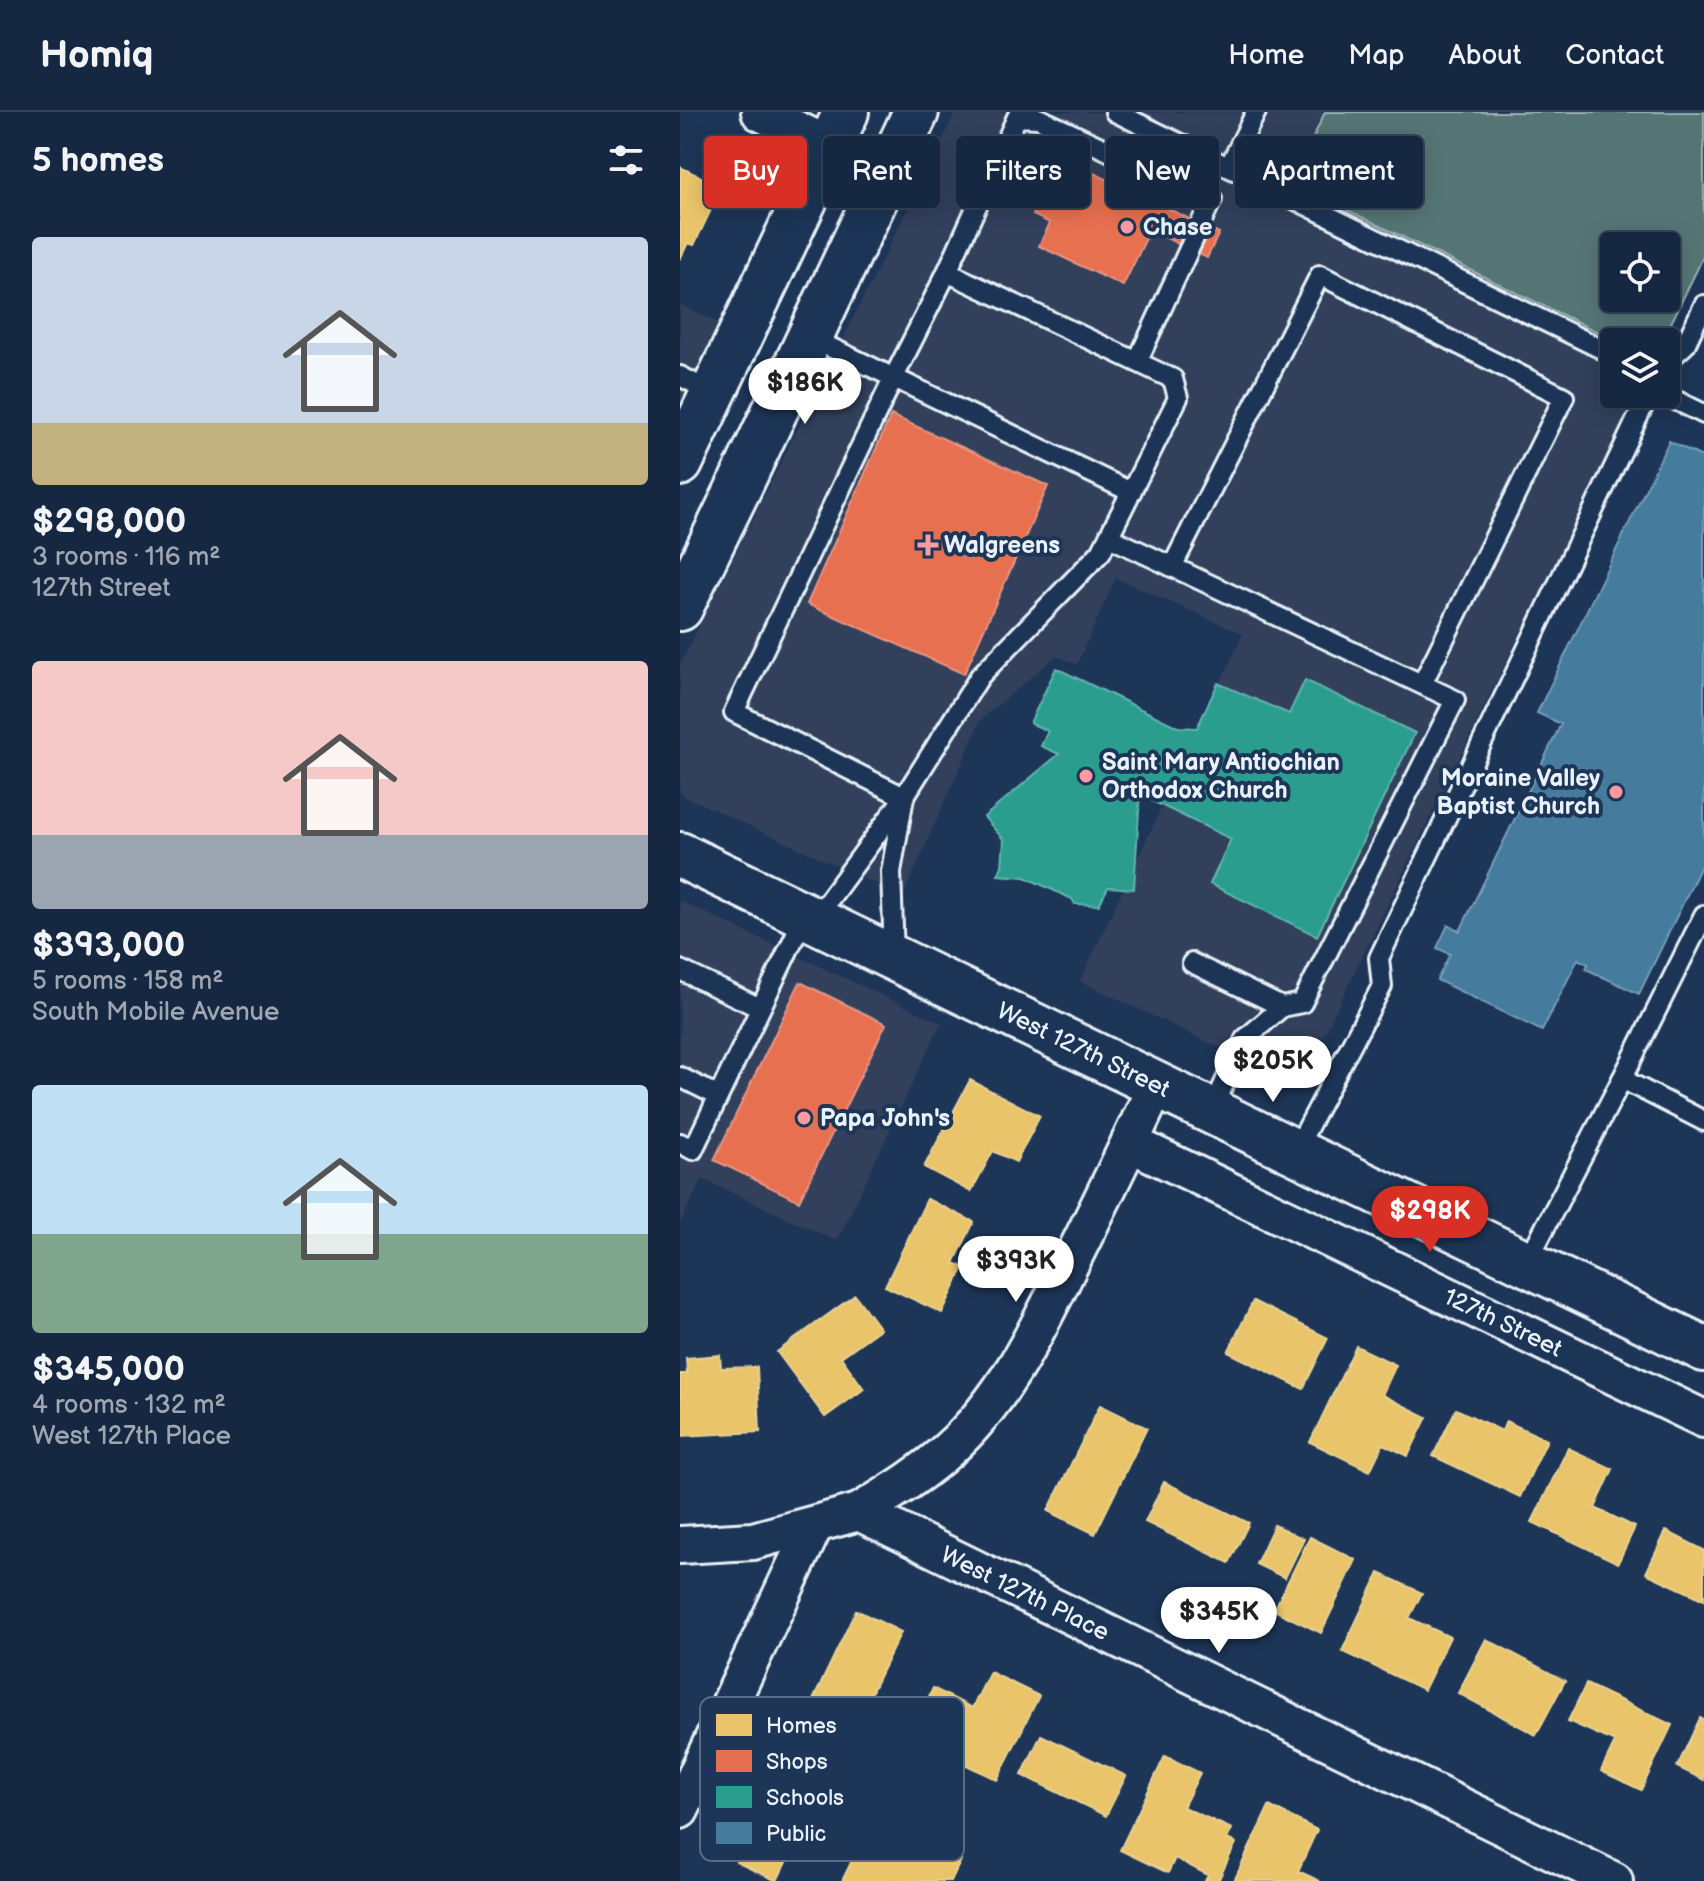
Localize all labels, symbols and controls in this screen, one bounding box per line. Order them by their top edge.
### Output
text: Homiq [40,33,153,78]
text: Home [1228,39,1304,72]
text: Map [1348,39,1405,72]
text: About [1449,39,1521,72]
text: Contact [1565,39,1664,72]
chip: Buy [704,136,807,208]
chip: Rent [823,136,940,208]
chip: Filters [956,136,1090,208]
chip: New [1106,136,1219,208]
chip: Apartment [1235,136,1423,208]
icon: filters [604,138,648,182]
text: 5 homes [32,140,164,181]
place label: Chase [1143,213,1213,242]
marker: Chase [1118,218,1136,236]
map controls [1600,232,1680,408]
button: locate [1600,232,1680,312]
icon: home [268,289,412,433]
button: layers [1600,328,1680,408]
pin: $186K [749,358,861,426]
text: $186K [766,368,844,399]
text: $298,000 [32,501,186,542]
place label: Walgreens [944,531,1060,560]
marker: Walgreens [919,536,937,554]
text: 3 rooms · 116 m² [32,542,221,573]
text: 127th Street [32,573,170,604]
icon: home [268,713,412,857]
place label: Saint Mary Antiochian Orthodox Church [1102,748,1340,805]
place label: Moraine Valley Baptist Church [1437,764,1600,821]
marker: Saint Mary Antiochian Orthodox Church [1077,767,1095,785]
marker: Moraine Valley Baptist Church [1607,783,1625,801]
text: $393,000 [32,925,185,966]
text: 5 rooms · 158 m² [32,966,224,997]
street label: West 127th Street [992,996,1175,1104]
text: South Mobile Avenue [32,997,279,1028]
pin: $205K [1217,1036,1329,1104]
text: $205K [1232,1046,1314,1077]
place label: Papa John's [820,1104,950,1133]
marker: Papa John's [795,1109,813,1127]
icon: home [268,1137,412,1281]
pin: $298K [1374,1186,1486,1254]
text: $298K [1389,1196,1471,1227]
pin: $393K [960,1236,1072,1304]
text: $393K [976,1246,1056,1277]
street label: 127th Street [1439,1282,1568,1363]
text: $345,000 [32,1349,185,1390]
text: 4 rooms · 132 m² [32,1390,226,1421]
text: West 127th Place [32,1421,231,1452]
street label: West 127th Place [936,1540,1114,1647]
pin: $345K [1163,1587,1275,1655]
text: $345K [1179,1597,1259,1628]
legend [700,1697,964,1861]
text: Homes [766,1713,837,1740]
text: Shops [766,1749,828,1776]
text: Schools [766,1785,844,1812]
text: Public [766,1821,826,1848]

